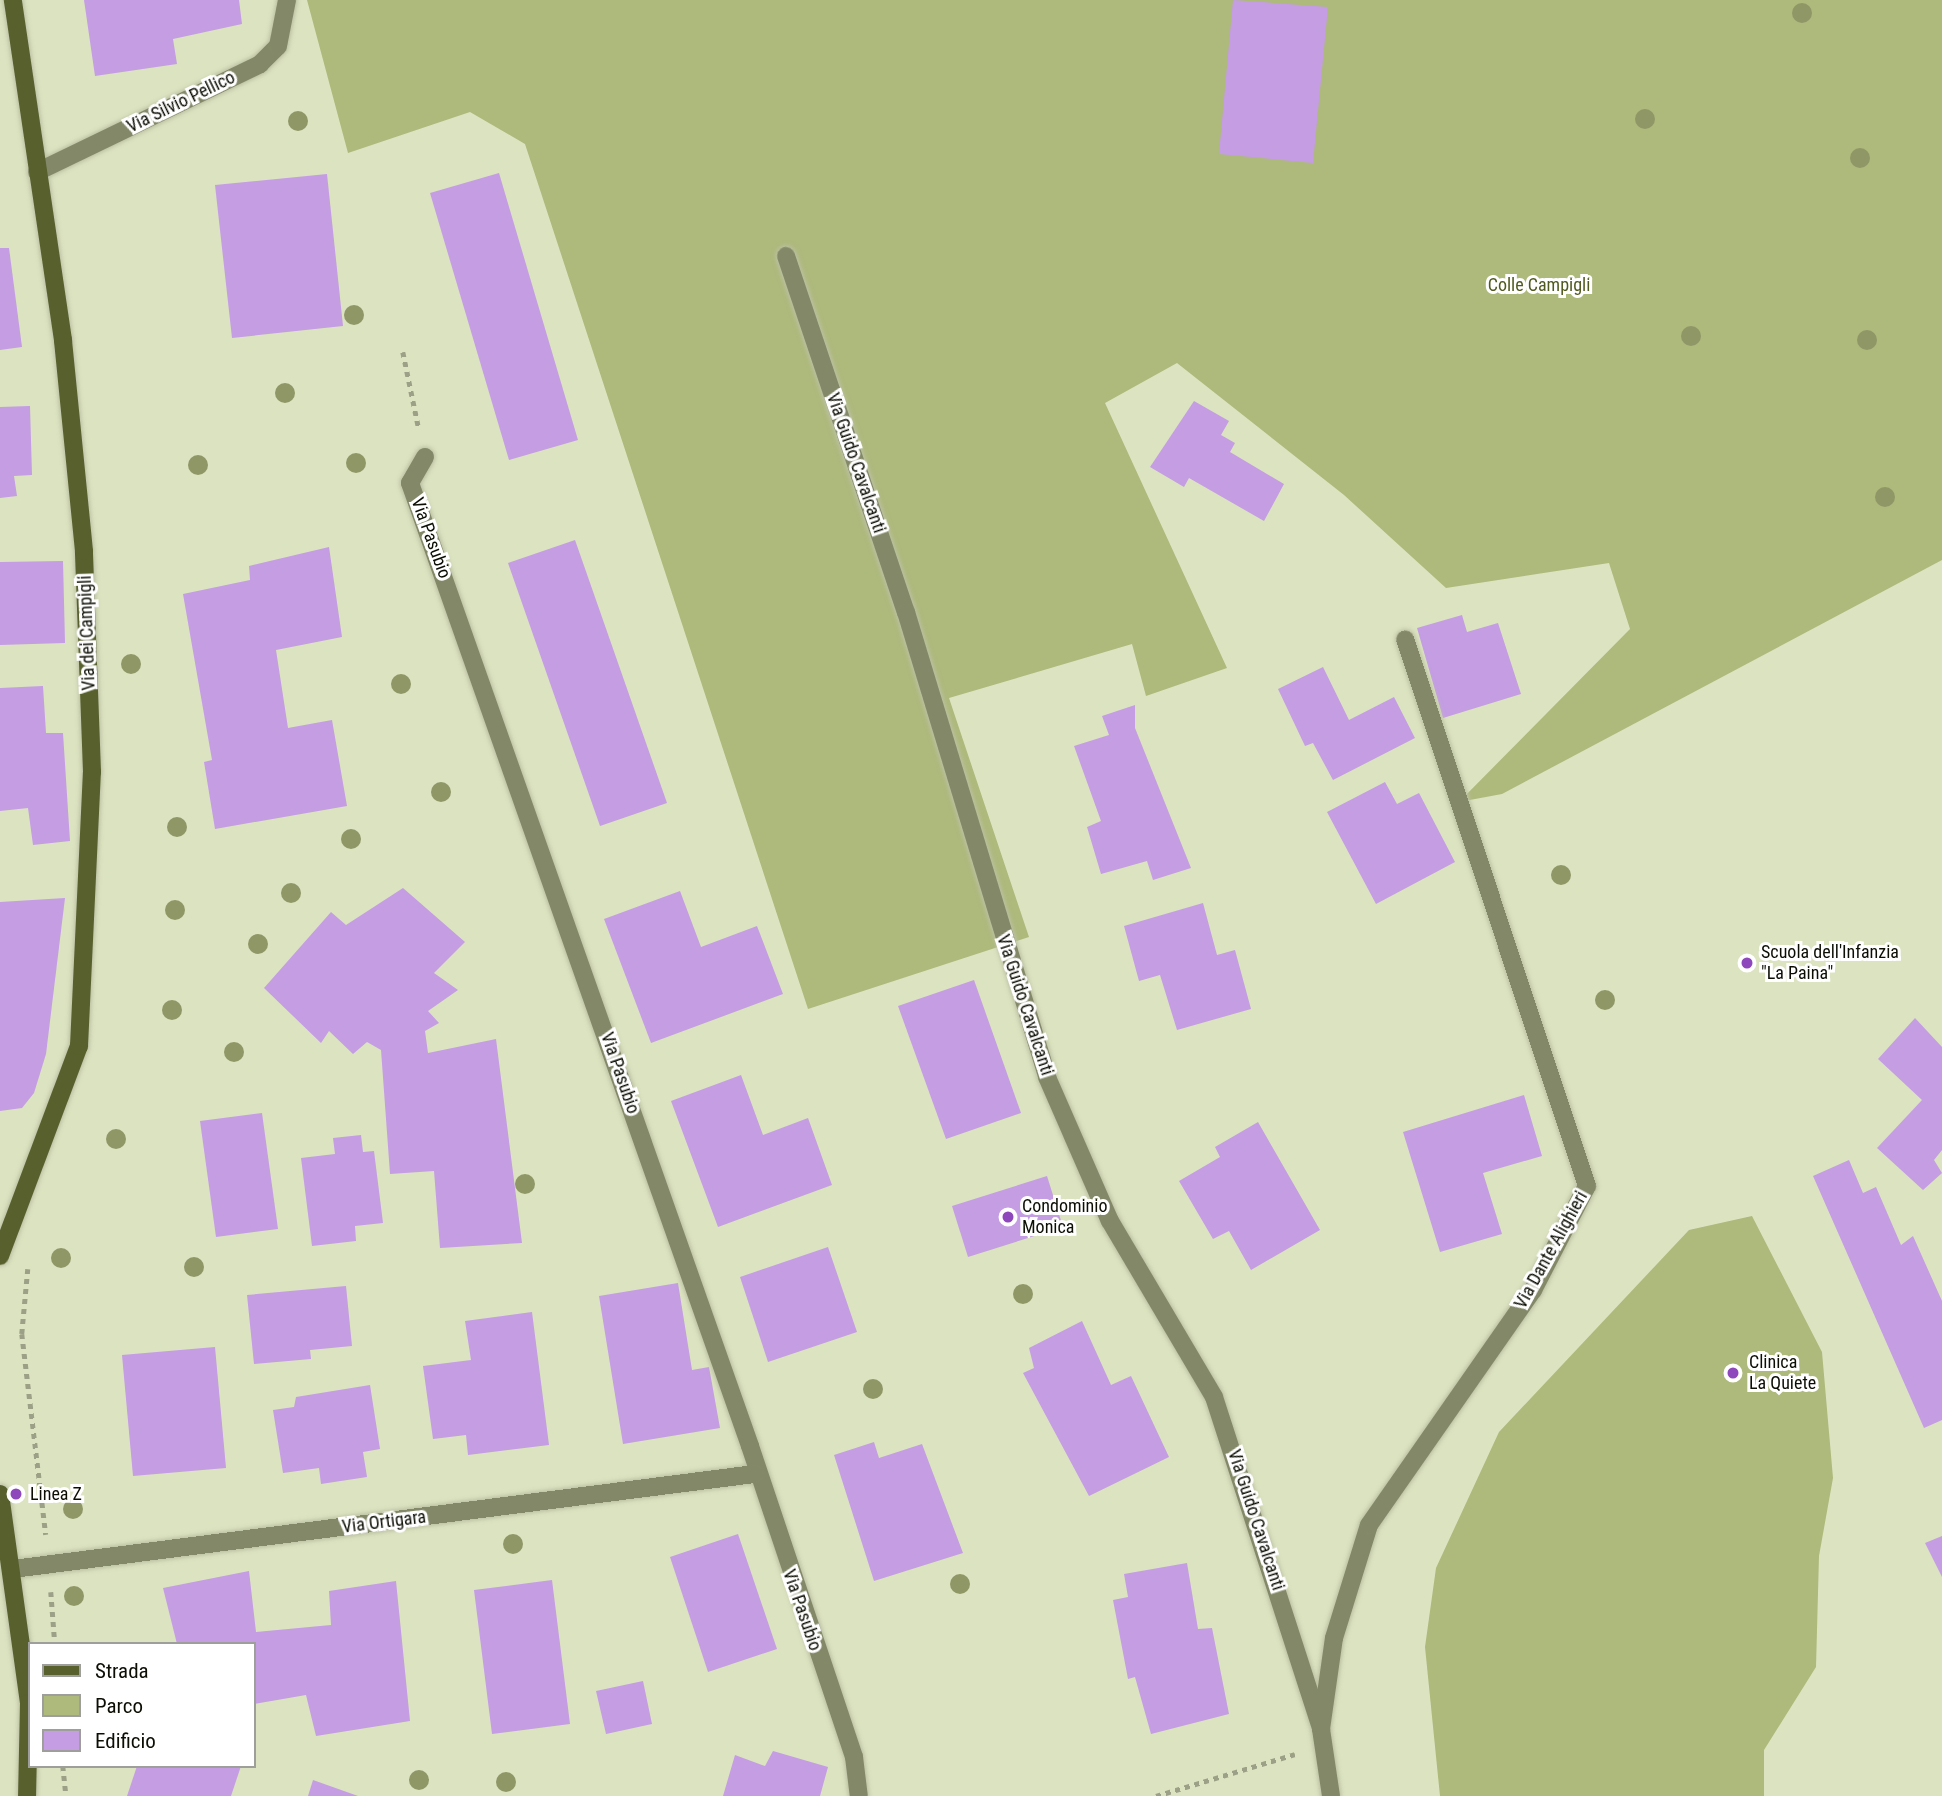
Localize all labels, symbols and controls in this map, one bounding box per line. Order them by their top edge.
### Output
street label: Via Silvio Pellico [123,67,239,137]
park label: Colle Campigli [1488,274,1590,296]
street label: Via Guido Cavalcanti [822,390,890,536]
street label: Via Pasubio [406,495,456,581]
street label: Via dei Campigli [74,575,100,691]
street label: Via Guido Cavalcanti [992,932,1058,1078]
place label: Scuola dell'Infanzia "La Paina" [1761,942,1899,984]
marker: Scuola dell'Infanzia "La Paina" [1739,955,1755,971]
street label: Via Pasubio [596,1030,644,1116]
street label: Via Dante Alighieri [1510,1188,1592,1312]
place label: Condominio Monica [1022,1196,1107,1238]
marker: Condominio Monica [1000,1209,1016,1225]
place label: Clinica La Quiete [1749,1352,1816,1394]
marker: Clinica La Quiete [1723,1363,1743,1383]
street label: Via Guido Cavalcanti [1223,1447,1289,1593]
place label: Linea Z [30,1483,82,1505]
marker: Linea Z [8,1486,24,1502]
street label: Via Ortigara [341,1506,427,1538]
street label: Via Pasubio [778,1567,826,1653]
legend [28,1642,256,1768]
text: Strada [95,1659,149,1683]
text: Parco [95,1694,143,1718]
text: Edificio [95,1729,156,1753]

